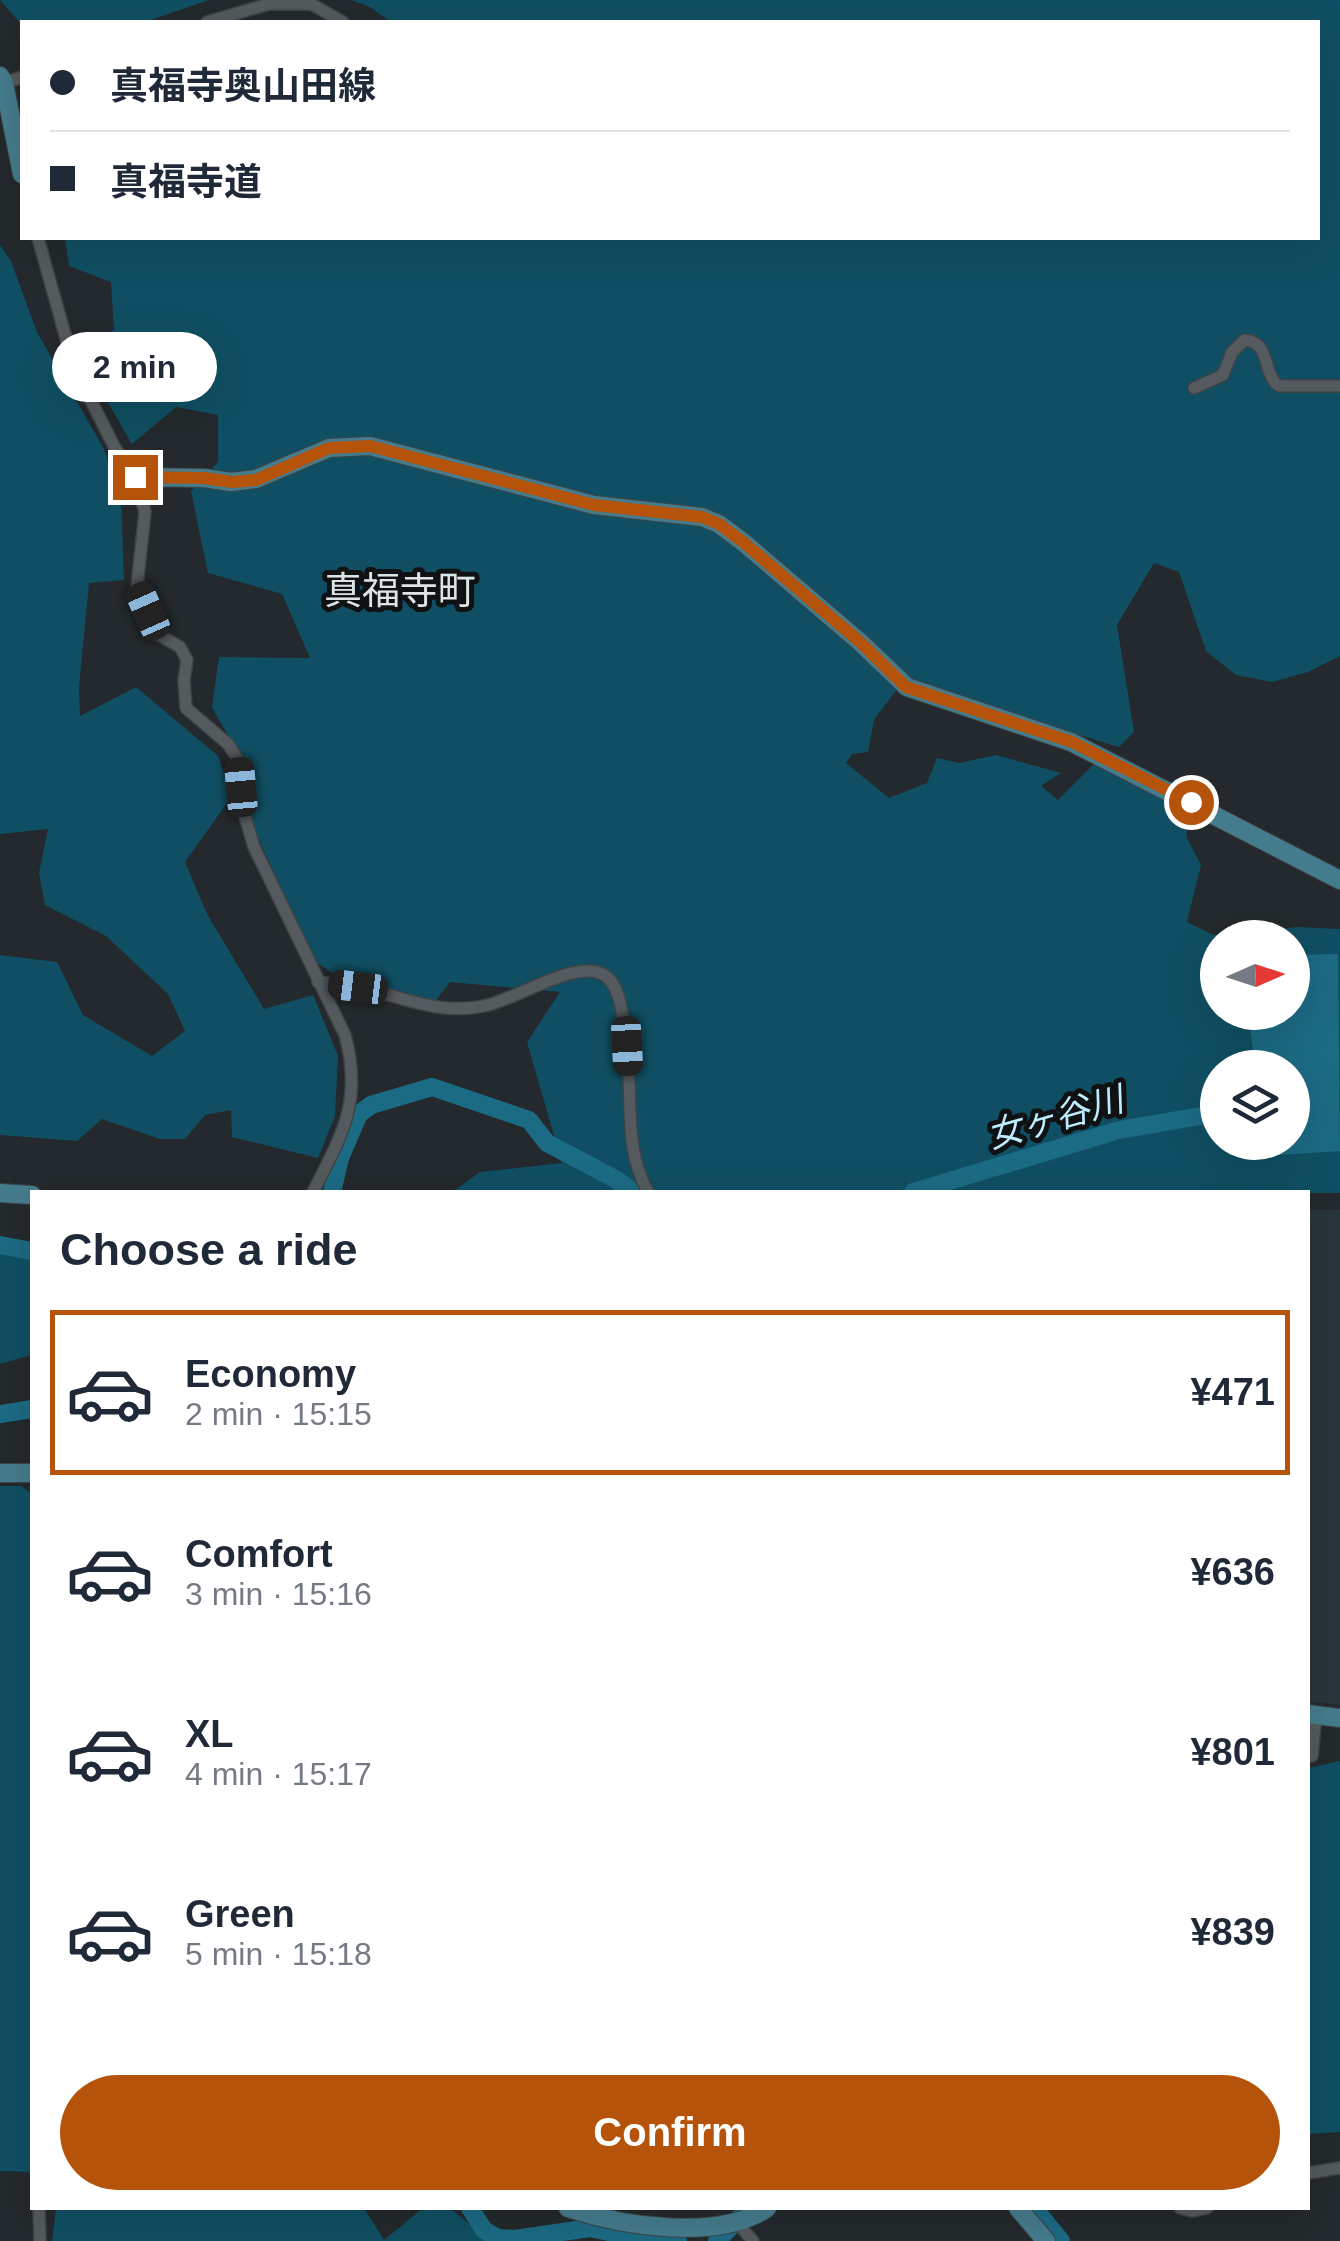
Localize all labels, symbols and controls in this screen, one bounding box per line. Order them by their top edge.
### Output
text: 真福寺奥山田線 [110,65,376,107]
text: 真福寺道 [110,161,262,203]
callout: 2 min [52,332,218,402]
text: 2 min [93,349,176,385]
route end [113,455,158,500]
district label: 真福寺町 [324,570,476,612]
car [122,577,174,645]
car [223,756,259,818]
route start [1169,780,1214,825]
north arrow [1200,920,1310,1030]
map controls [1200,920,1310,1160]
car [326,968,390,1006]
car [610,1015,644,1077]
button: layers [1200,1050,1310,1160]
water label: 女ヶ谷川 [982,1078,1132,1155]
text: Choose a ride [60,1224,358,1275]
icon: car [65,1348,155,1438]
text: Economy [185,1353,356,1395]
text: ¥471 [1190,1371,1275,1413]
text: 2 min · 15:15 [185,1396,372,1432]
icon: car [65,1528,155,1618]
text: Comfort [185,1533,333,1575]
text: ¥636 [1190,1551,1275,1593]
text: 3 min · 15:16 [185,1576,372,1612]
icon: car [65,1708,155,1798]
text: XL [185,1713,234,1755]
text: ¥801 [1190,1731,1275,1773]
text: 4 min · 15:17 [185,1756,372,1792]
icon: car [65,1888,155,1978]
text: Green [185,1893,295,1935]
text: ¥839 [1190,1911,1275,1953]
text: 5 min · 15:18 [185,1936,372,1972]
button: Confirm [60,2075,1280,2190]

